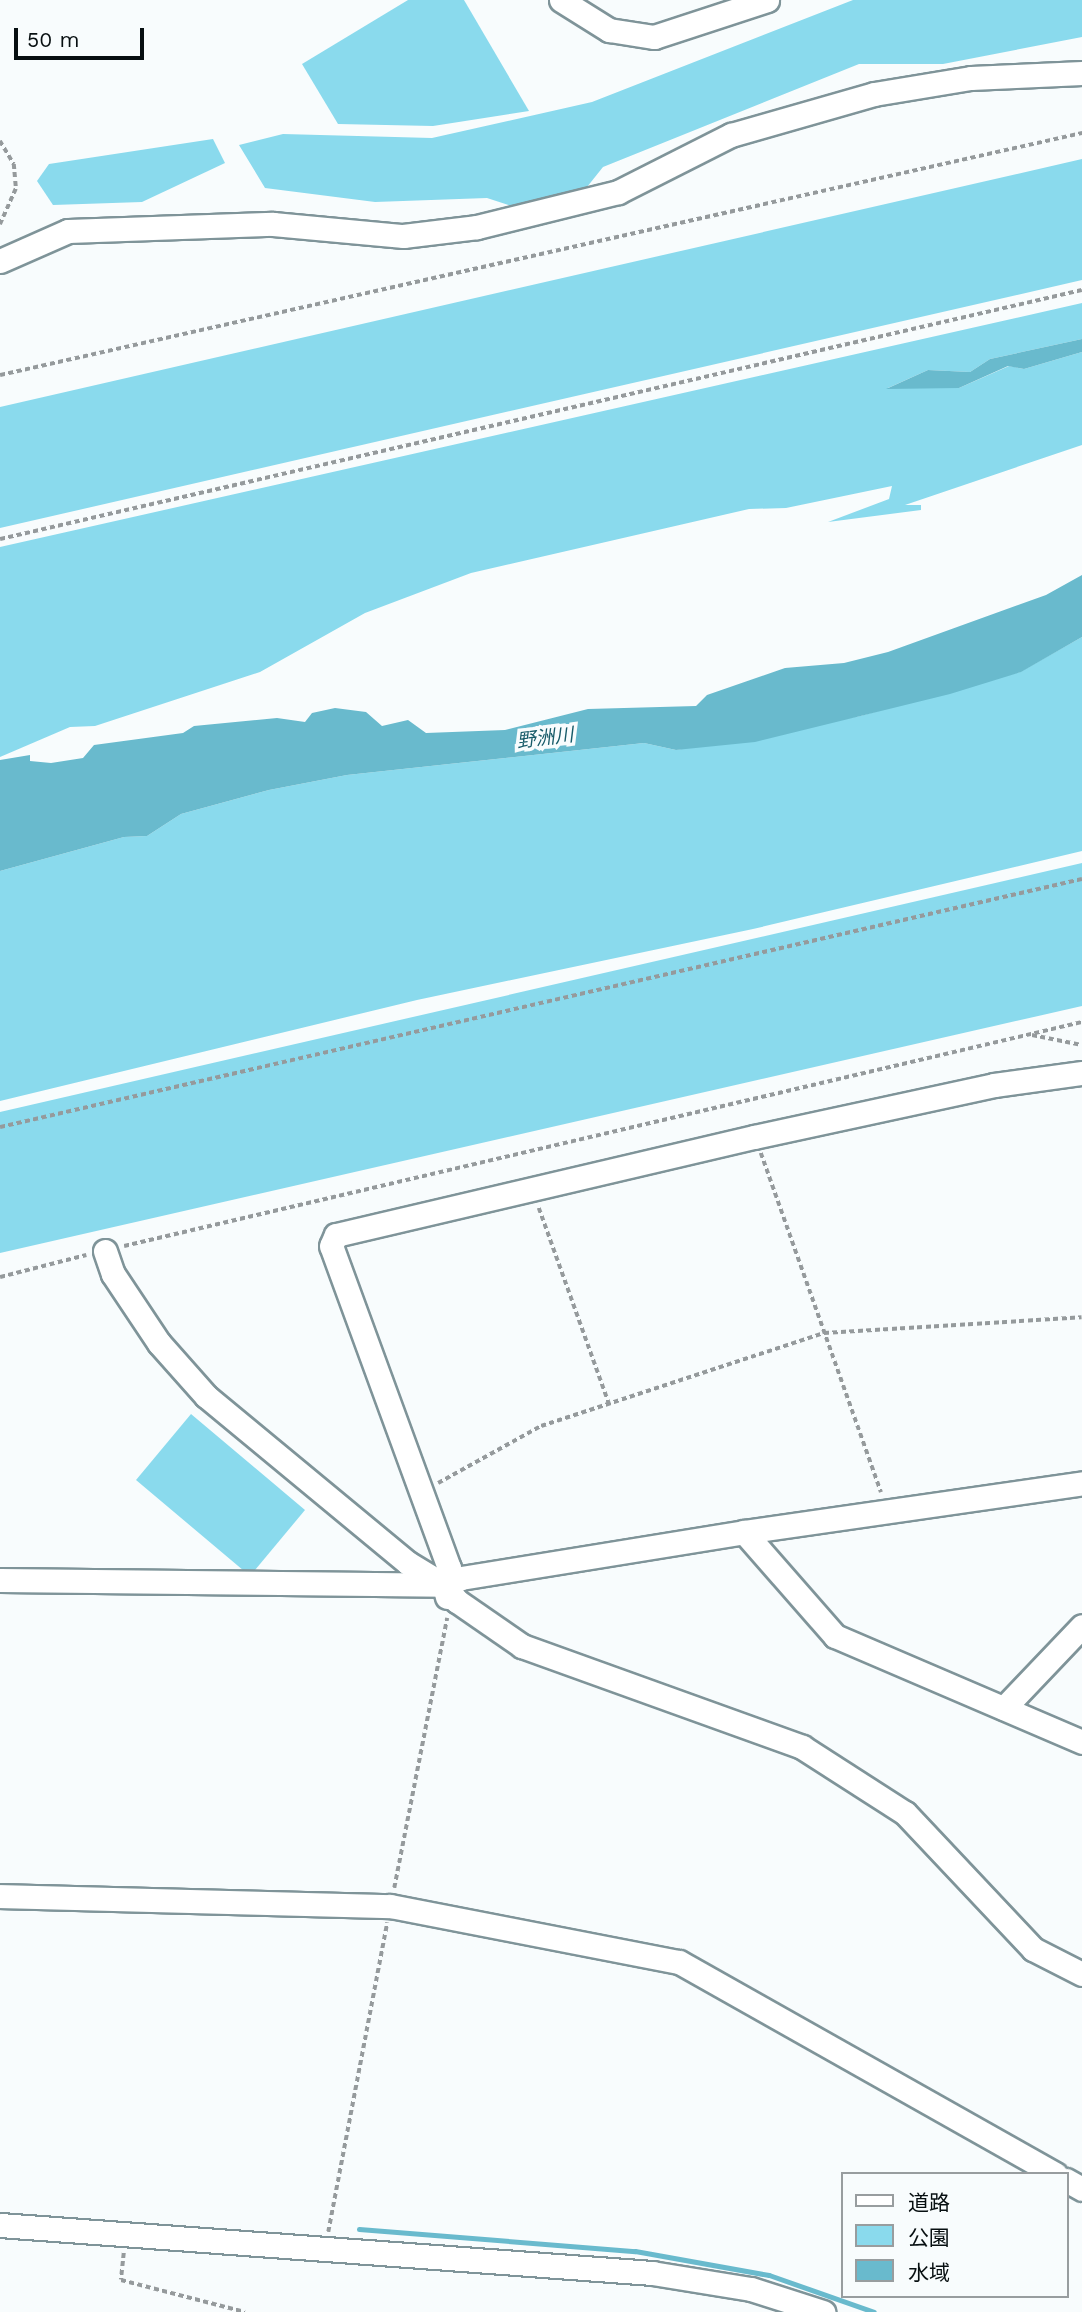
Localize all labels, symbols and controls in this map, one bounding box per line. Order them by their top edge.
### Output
scale bar [18,14,147,58]
text: 50 m [27,27,79,52]
water label: 野洲川 [515,723,575,753]
legend [841,2172,1068,2298]
text: 道路 [908,2190,950,2215]
text: 公園 [908,2225,950,2250]
text: 水域 [908,2260,950,2285]

